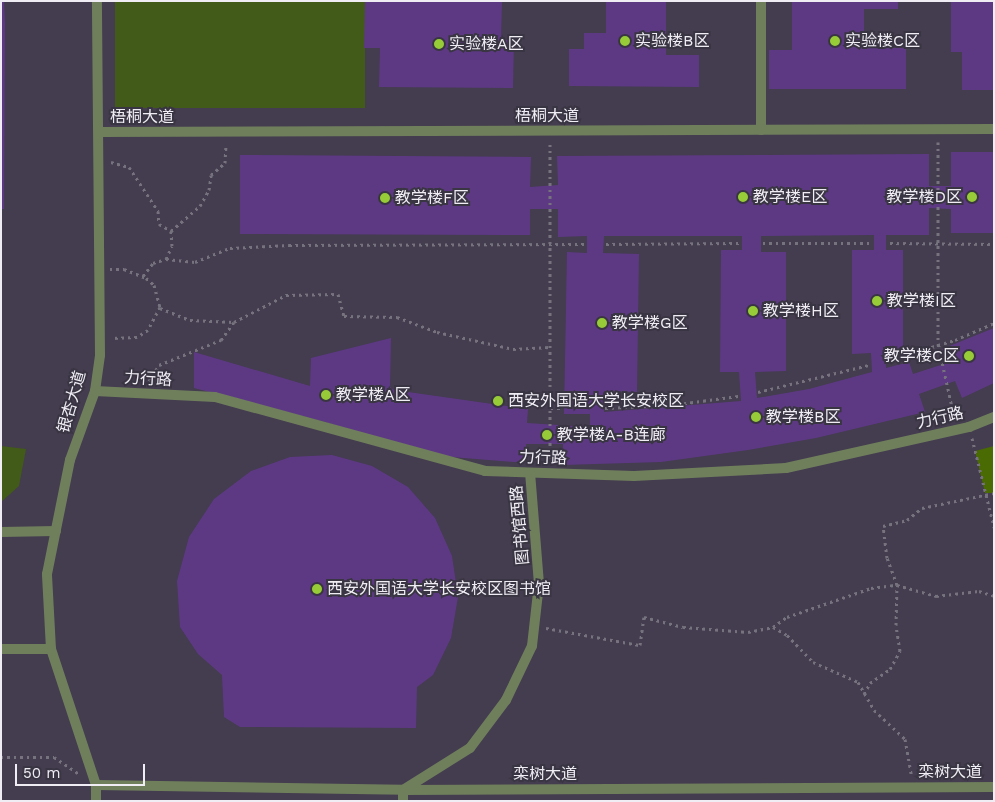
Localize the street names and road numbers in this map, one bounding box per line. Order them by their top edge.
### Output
street label: 梧桐大道 [515,106,579,126]
street label: 梧桐大道 [110,107,174,127]
street label: 力行路 [124,368,172,390]
street label: 银杏大道 [54,369,90,435]
street label: 力行路 [914,403,966,433]
street label: 力行路 [519,448,567,468]
street label: 图书馆西路 [507,484,533,566]
street label: 栾树大道 [918,762,982,782]
street label: 栾树大道 [513,764,577,784]

